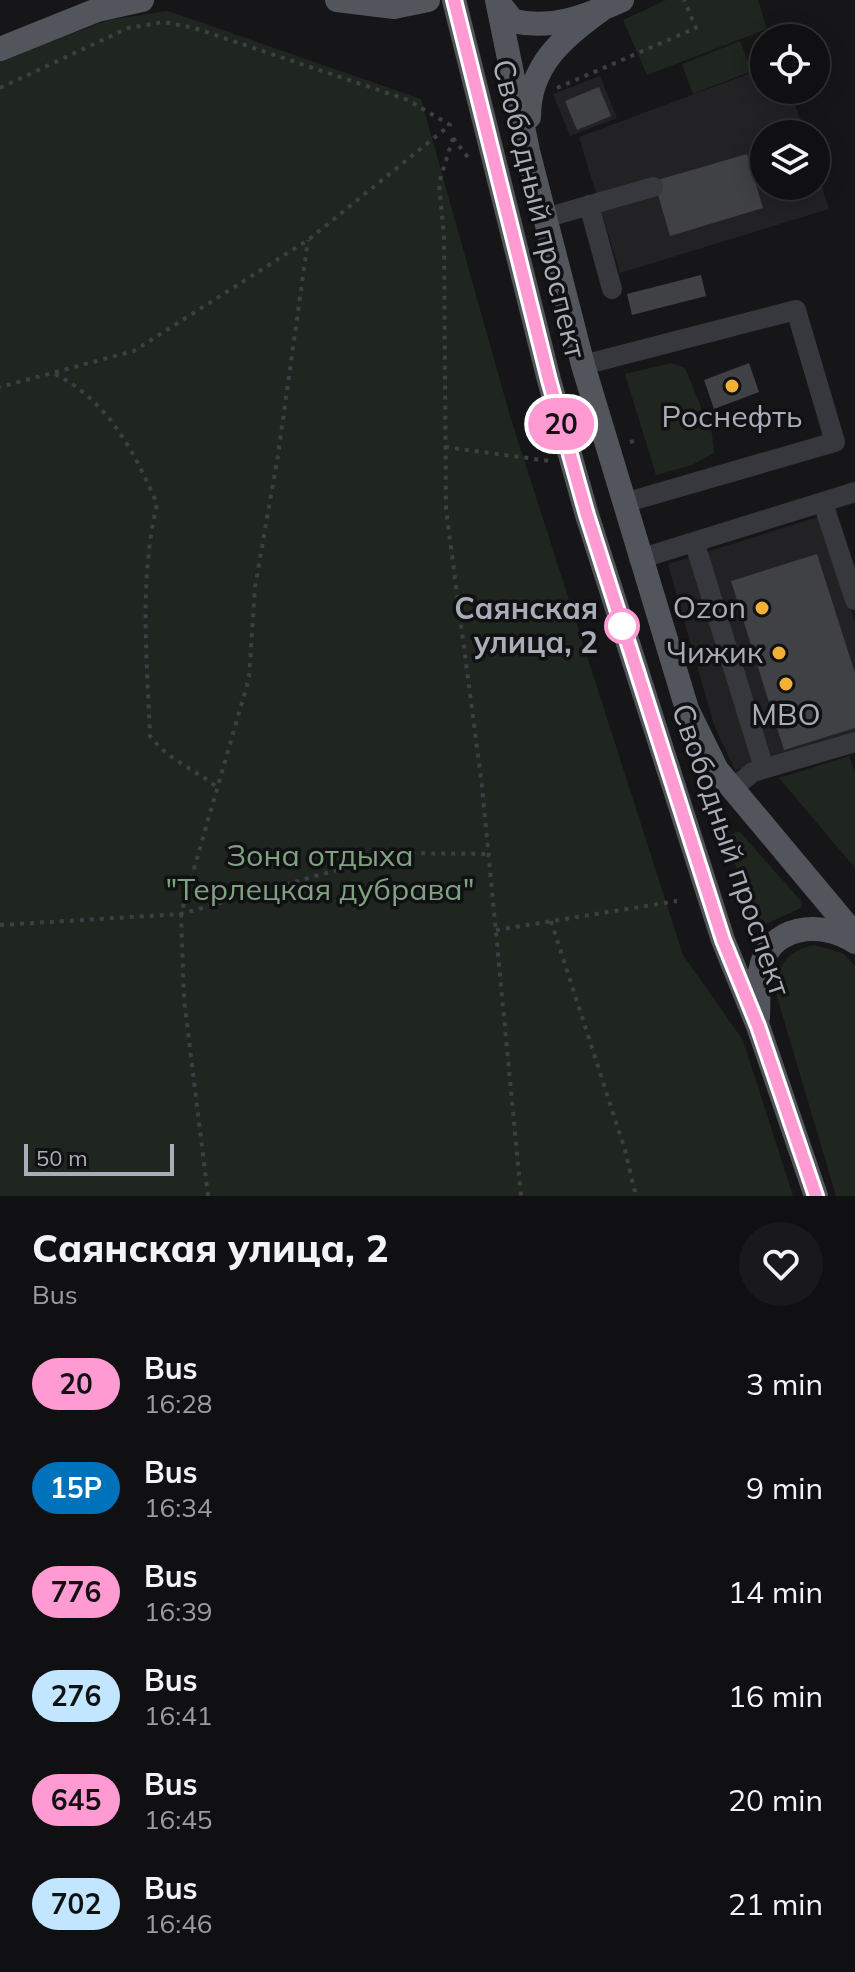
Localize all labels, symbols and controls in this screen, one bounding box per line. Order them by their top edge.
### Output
map controls [750,24,830,200]
button: locate [750,24,830,104]
street label: Свободный проспект [484,55,596,363]
button: layers [750,120,830,200]
marker: Роснефть [723,377,741,395]
place label: Роснефть [662,397,802,435]
line badge: 20 [525,398,597,450]
text: 20 [544,406,578,441]
place label: Ozon [673,588,746,626]
place label: Саянская улица, 2 [454,589,598,661]
marker: Ozon [753,599,771,617]
marker: Саянская улица, 2 [605,609,639,643]
place label: Чижик [666,633,764,671]
marker: Чижик [770,644,788,662]
marker: МВО [777,675,795,693]
place label: МВО [751,695,821,733]
street label: Свободный проспект [664,698,800,1001]
park label: Зона отдыха "Терлецкая дубрава" [166,836,474,908]
scale bar [24,1140,174,1176]
text: 50 m [36,1144,87,1172]
button: heart [739,1222,823,1306]
text: Саянская улица, 2 [32,1224,389,1272]
text: Bus [32,1278,78,1311]
text: Bus [144,1349,198,1387]
text: 3 min [746,1365,823,1403]
text: 20 [59,1366,93,1401]
text: 16:28 [144,1387,212,1420]
text: Bus [144,1453,198,1491]
text: 9 min [746,1469,823,1507]
text: 15Р [50,1470,102,1505]
text: 16:34 [144,1491,212,1524]
text: Bus [144,1557,198,1595]
text: 14 min [728,1573,823,1611]
text: 776 [51,1574,101,1609]
text: 16:39 [144,1595,212,1628]
text: Bus [144,1661,198,1699]
text: 16 min [728,1677,823,1715]
text: 276 [51,1678,101,1713]
text: 16:41 [144,1699,212,1732]
text: Bus [144,1765,198,1803]
text: 20 min [728,1781,823,1819]
text: 645 [51,1782,101,1817]
text: 16:45 [144,1803,212,1836]
text: Bus [144,1869,198,1907]
text: 21 min [728,1885,823,1923]
text: 702 [51,1886,101,1921]
text: 16:46 [144,1907,212,1940]

